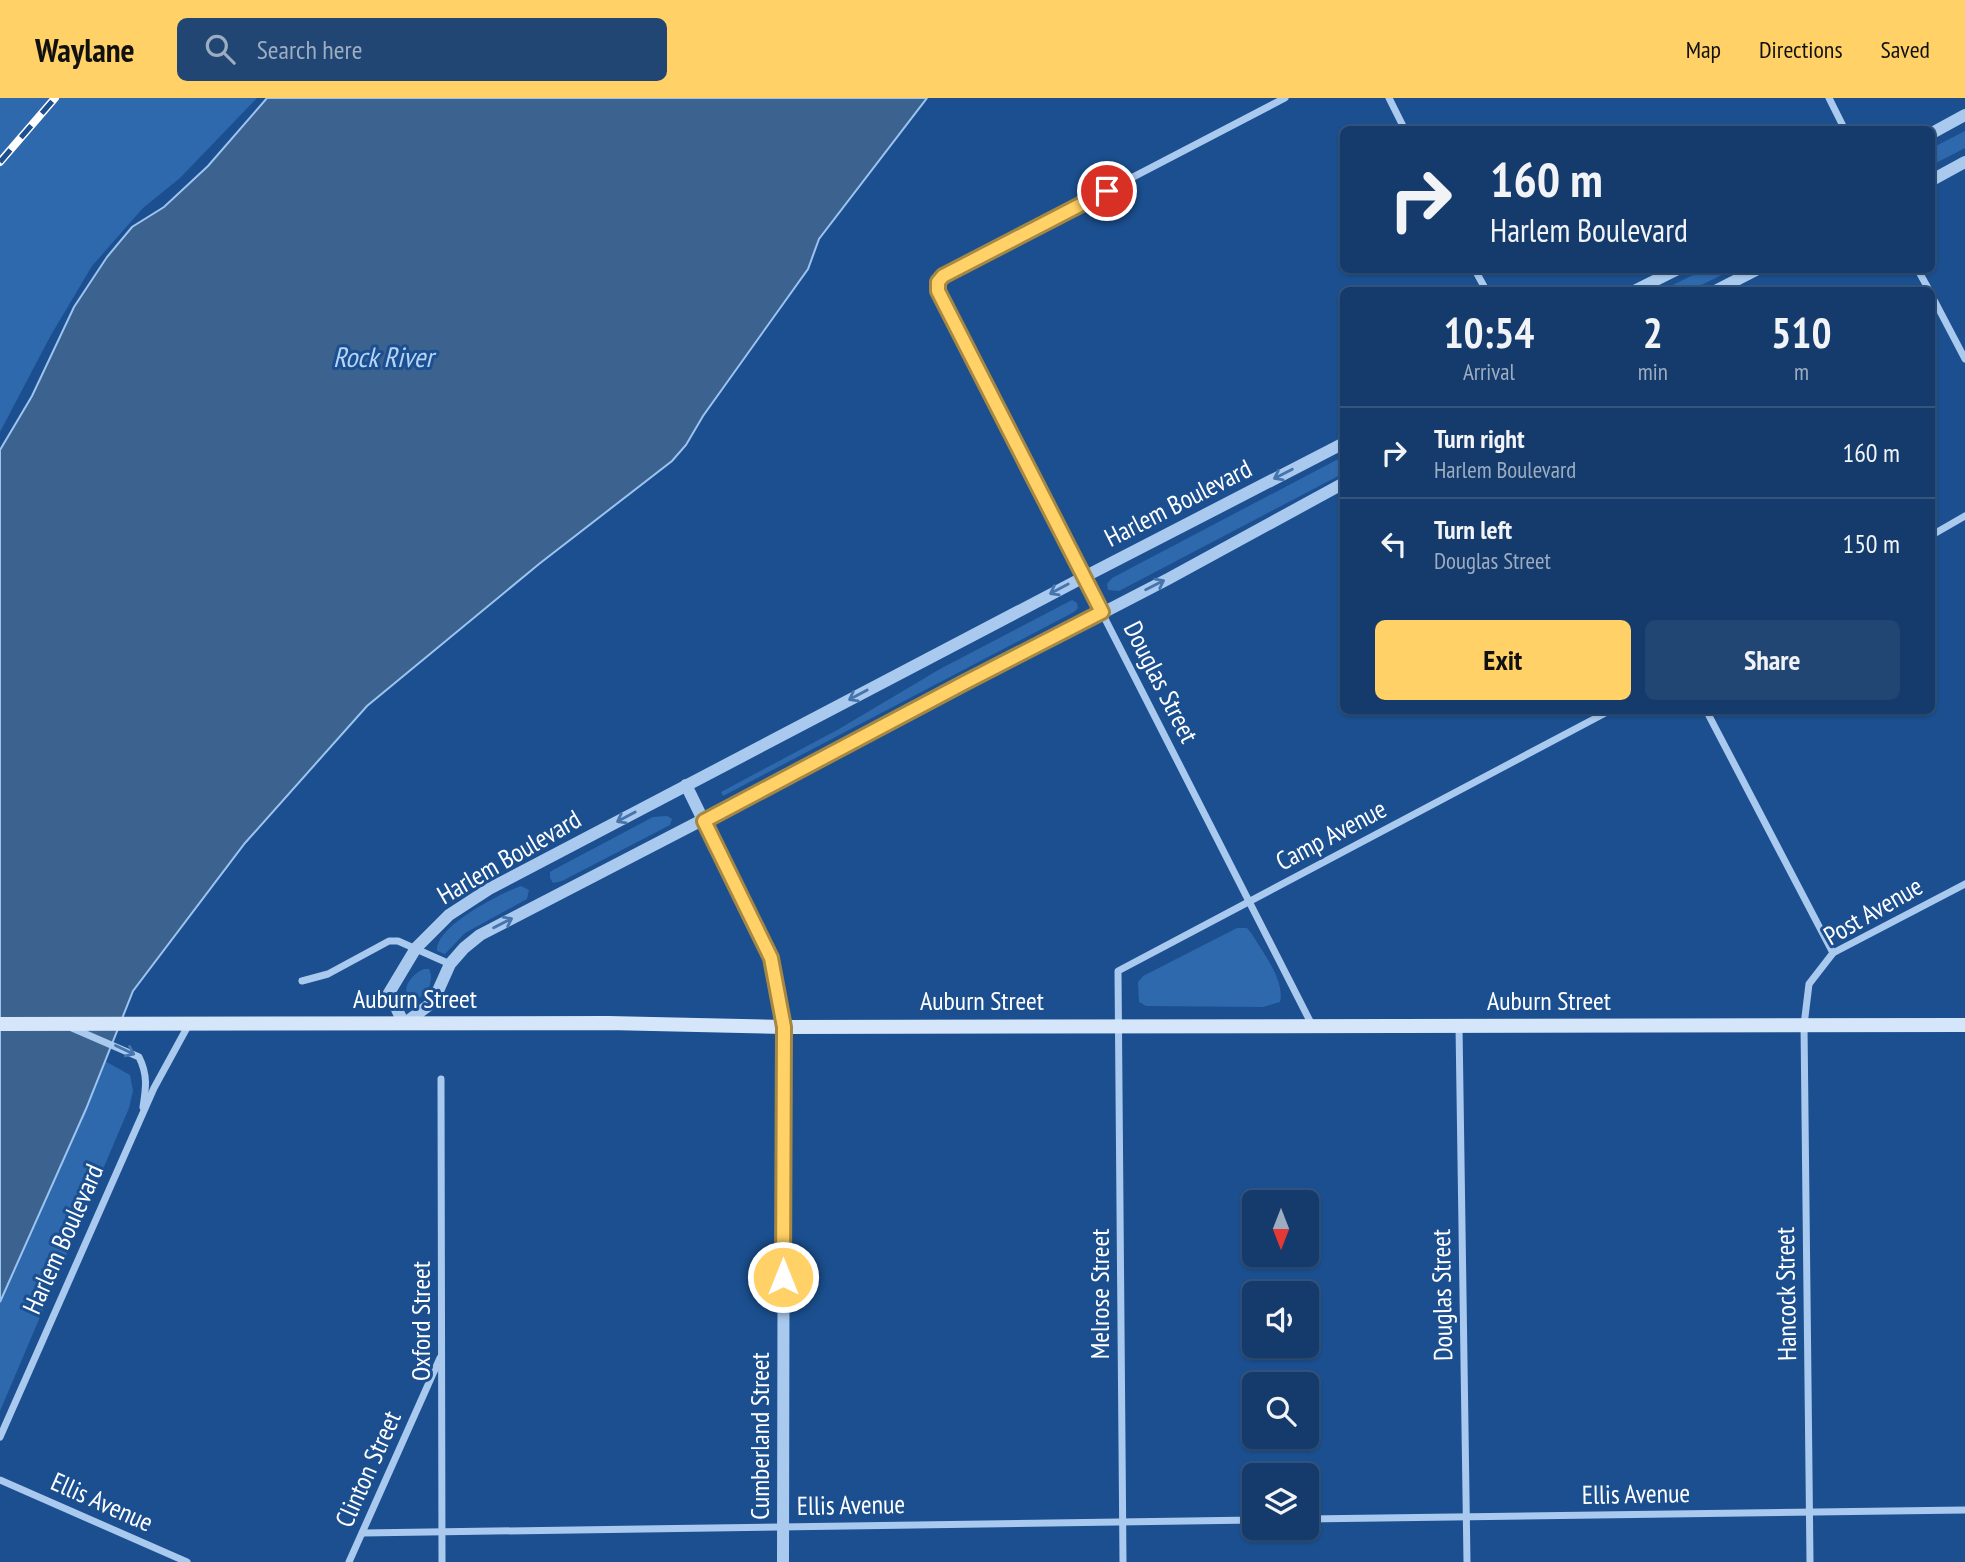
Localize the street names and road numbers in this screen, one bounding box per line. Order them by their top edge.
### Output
street label: Harlem Boulevard [1099,451,1257,554]
street label: Douglas Street [1117,615,1206,748]
street label: Camp Avenue [1270,792,1392,877]
street label: Harlem Boulevard [431,802,587,911]
street label: Post Avenue [1817,869,1928,952]
street label: Auburn Street [353,982,477,1015]
street label: Auburn Street [920,984,1044,1017]
street label: Auburn Street [1487,984,1611,1017]
street label: Harlem Boulevard [15,1159,110,1319]
street label: Hancock Street [1768,1227,1803,1361]
street label: Melrose Street [1083,1229,1116,1359]
street label: Douglas Street [1424,1229,1459,1361]
street label: Oxford Street [404,1261,437,1381]
street label: Cumberland Street [743,1352,776,1520]
street label: Clinton Street [327,1405,408,1532]
street label: Ellis Avenue [46,1464,158,1539]
street label: Ellis Avenue [1582,1476,1690,1511]
street label: Ellis Avenue [797,1487,905,1522]

